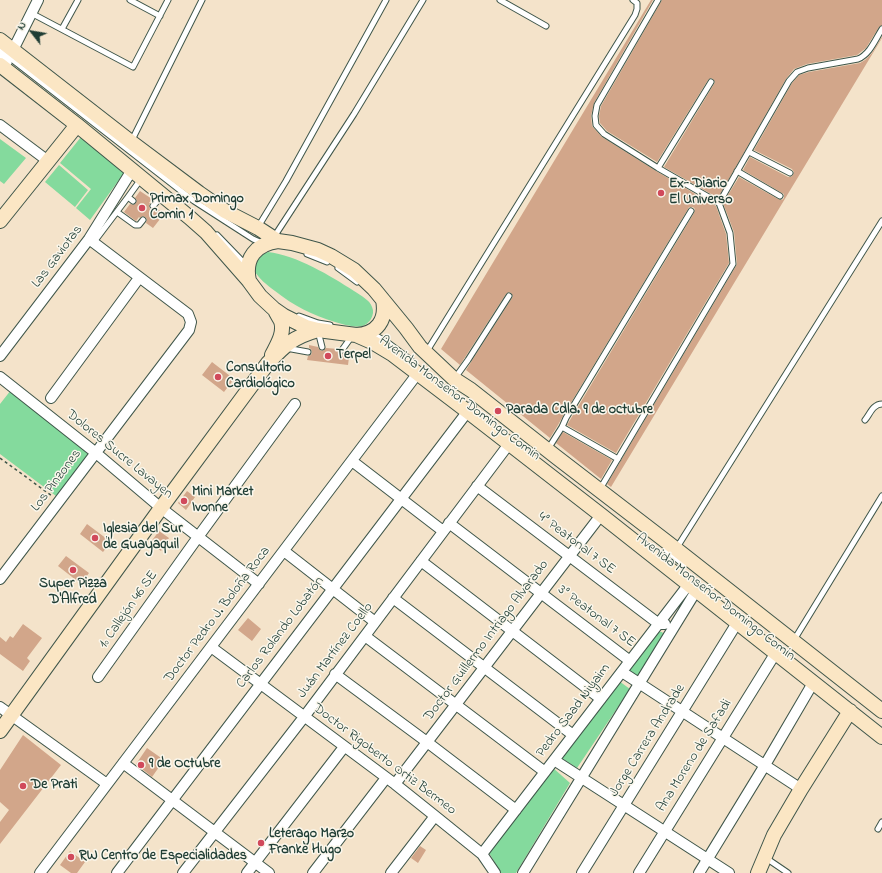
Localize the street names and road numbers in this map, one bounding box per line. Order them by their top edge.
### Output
street label: Las Gaviotas [29,222,87,292]
street label: Avenida Monseñor Domingo Comin [375,333,543,465]
street label: Dolores Sucre Lavayen [62,407,176,503]
street label: Los Pinzones [28,447,86,515]
street label: 4° Peatonal 7 SE [534,509,618,579]
street label: Avenida Monseñor Domingo Comin [632,531,798,665]
street label: Doctor Pedro J. Boloña Roca [161,544,275,686]
street label: Doctor Guillermo Intriago Alvarado [421,557,553,725]
street label: 1º Callejón 46 SE [96,568,162,652]
street label: Carlos Rolando Lobatón [233,574,329,692]
street label: 3° Peatonal 7 SE [554,582,638,652]
street label: Juán Martínez Coello [294,600,378,702]
street label: Pedro Saad Niyaim [533,661,615,761]
street label: Jorge Carrera Andrade [607,682,689,800]
street label: Ana Moreno de Safadi [654,697,736,815]
street label: Doctor Rigoberto Ortiz Bermeo [309,701,459,819]

